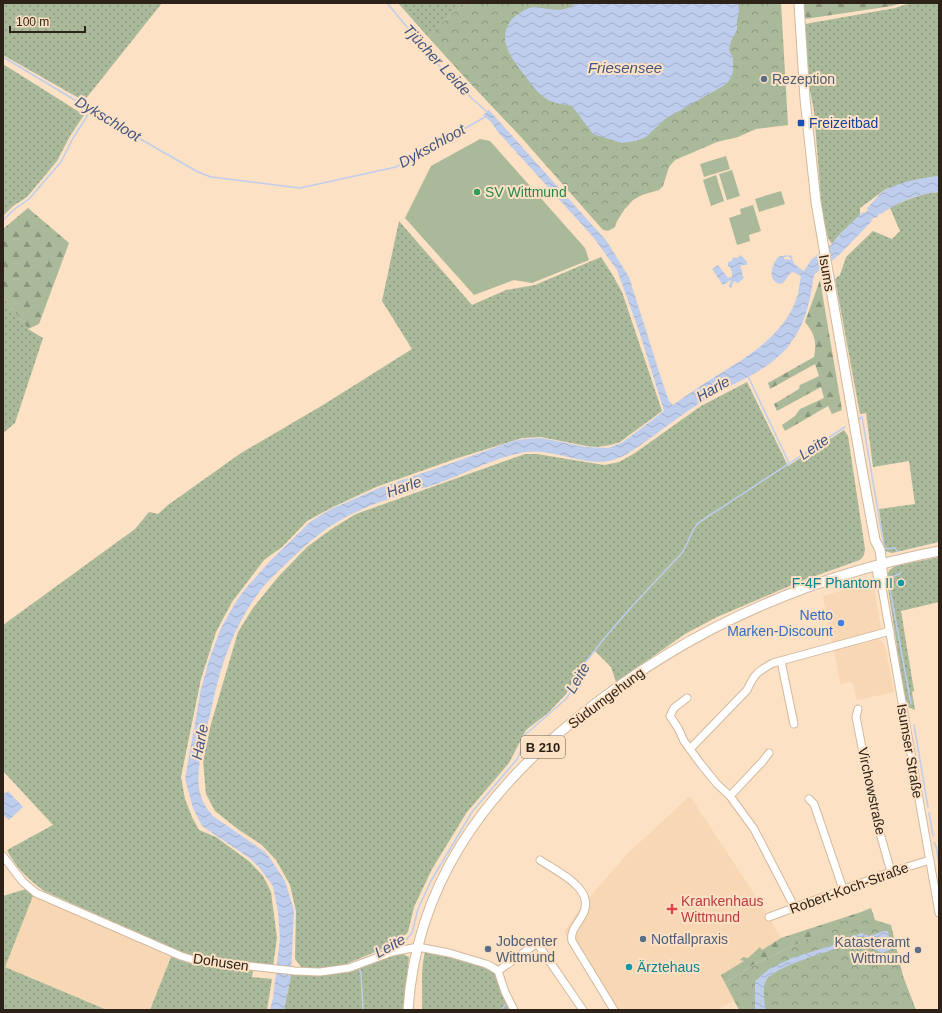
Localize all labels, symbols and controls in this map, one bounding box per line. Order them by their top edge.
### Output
scale bar [10,8,85,34]
text: 100 m [16,15,49,29]
water label: Tjücher Leide [400,21,475,99]
water label: Friesensee [588,59,662,76]
place label: Rezeption [772,71,835,87]
marker: Rezeption [759,74,769,84]
water label: Dykschloot [72,92,145,145]
place label: Freizeitbad [809,115,878,131]
marker: Freizeitbad [796,118,806,128]
water label: Dykschloot [396,120,469,171]
place label: SV Wittmund [485,184,567,200]
marker: SV Wittmund [472,187,482,197]
street label: Isums [816,253,838,293]
water label: Harle [693,372,733,405]
water label: Leite [795,430,832,463]
water label: Harle [384,472,424,501]
place label: F-4F Phantom II [792,575,893,591]
marker: F-4F Phantom II [896,578,906,588]
place label: Netto Marken-Discount [727,607,833,639]
marker: Netto Marken-Discount [836,618,846,628]
water label: Leite [562,659,593,696]
street label: Südumgehung [565,664,647,732]
street label: Isumser Straße [894,702,926,800]
water label: Harle [188,723,211,761]
road number: B 210 [521,736,565,758]
street label: Virchowstraße [855,746,889,837]
street label: Robert-Koch-Straße [787,859,911,917]
place label: Krankenhaus Wittmund [681,893,764,925]
marker: Krankenhaus Wittmund [666,903,678,915]
water label: Leite [371,930,408,961]
place label: Notfallpraxis [651,931,728,947]
place label: Jobcenter Wittmund [496,933,558,965]
marker: Notfallpraxis [638,934,648,944]
place label: Katasteramt Wittmund [835,934,910,966]
marker: Jobcenter Wittmund [483,944,493,954]
marker: Katasteramt Wittmund [913,945,923,955]
street label: Dohusen [192,950,250,974]
place label: Ärztehaus [637,959,700,975]
marker: Ärztehaus [624,962,634,972]

